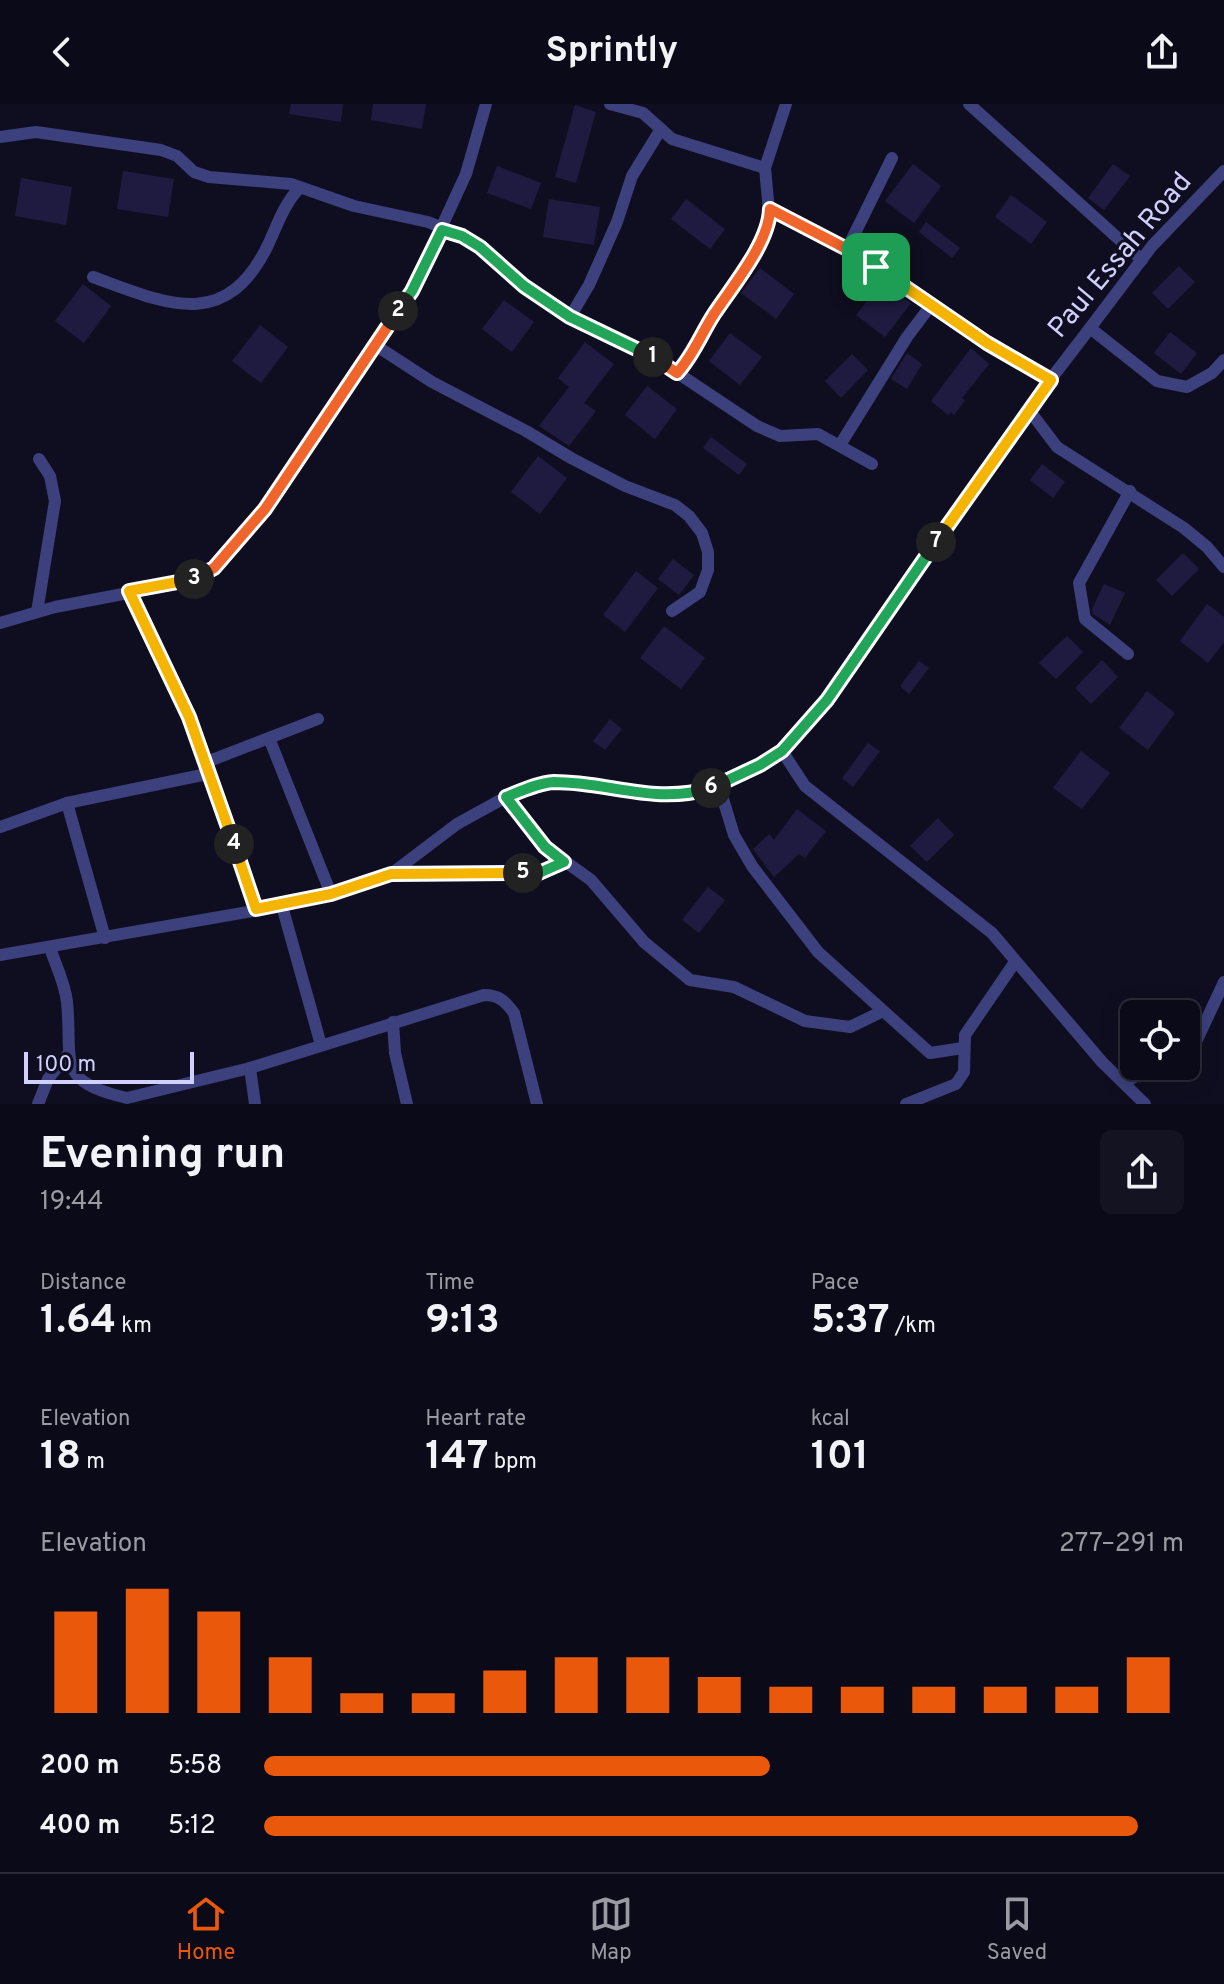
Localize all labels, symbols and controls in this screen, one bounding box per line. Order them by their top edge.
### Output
text: Sprintly [546,29,678,75]
icon: back [40,30,84,74]
icon: share [1140,30,1184,74]
street label: Paul Essah Road [1041,166,1201,346]
pin [842,233,910,301]
icon: arrive [854,245,898,289]
pin: 2 [378,291,418,331]
text: 2 [391,297,405,324]
pin: 1 [633,337,673,377]
text: 1 [649,343,657,370]
pin: 7 [916,522,956,562]
text: 7 [930,528,942,555]
pin: 3 [174,559,214,599]
text: 3 [187,565,201,592]
pin: 6 [691,768,731,808]
text: 6 [704,774,718,801]
pin: 4 [214,824,254,864]
text: 4 [227,830,241,857]
pin: 5 [503,853,543,893]
text: 5 [516,859,530,886]
map controls [1120,1000,1200,1080]
button: locate [1120,1000,1200,1080]
scale bar [24,1048,194,1084]
text: 100 m [36,1052,96,1079]
text: Evening run [40,1128,285,1184]
button: share [1100,1130,1184,1214]
text: 19:44 [40,1186,103,1219]
text: Distance [40,1270,126,1297]
text: Time [425,1270,475,1297]
text: Pace [811,1270,859,1297]
text: 1.64 [40,1297,116,1347]
text: 9:13 [425,1297,500,1347]
text: 5:37 [811,1297,890,1347]
text: km [116,1313,152,1340]
text: /km [890,1313,936,1340]
text: Elevation [40,1406,130,1433]
text: Heart rate [425,1406,526,1433]
text: kcal [811,1406,850,1433]
text: 18 [40,1433,81,1483]
text: 147 [425,1433,489,1483]
text: 101 [811,1433,869,1483]
text: m [81,1449,105,1476]
text: bpm [489,1449,537,1476]
text: Elevation [40,1528,147,1561]
text: 277–291 m [1059,1528,1184,1561]
text: 200 m [40,1750,119,1783]
text: 5:58 [168,1750,222,1783]
text: 400 m [40,1810,120,1843]
text: 5:12 [168,1810,216,1843]
tab: Home [177,1892,235,1967]
tab: Map [589,1892,633,1967]
tab: Saved [987,1892,1047,1967]

